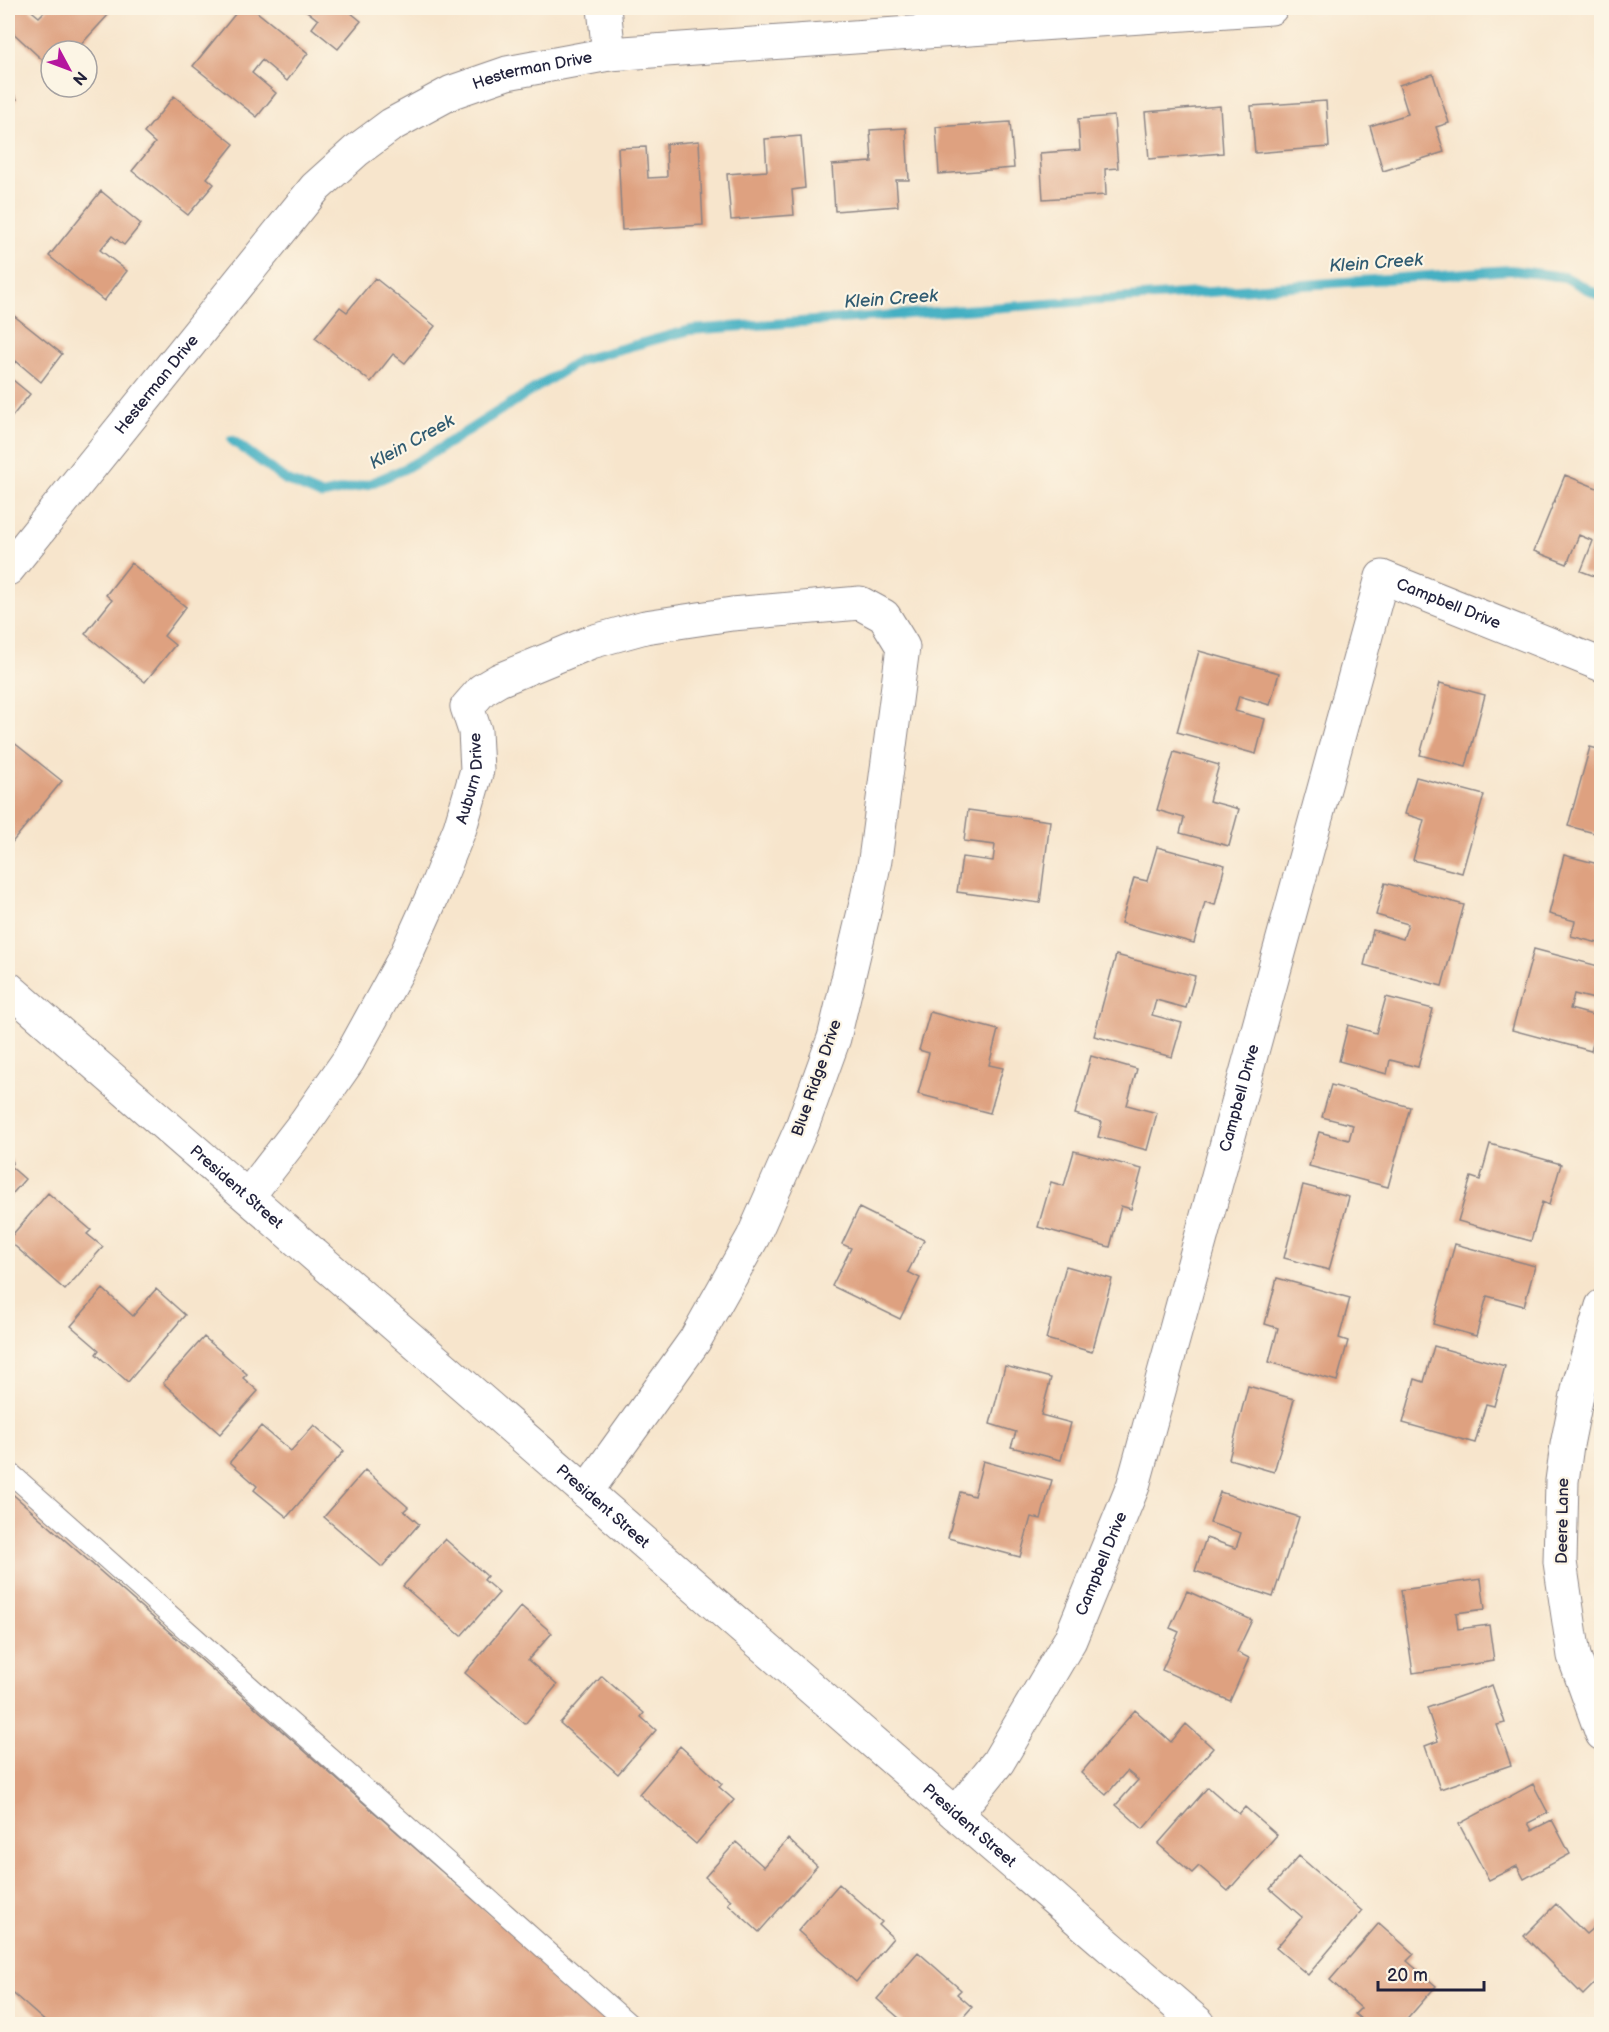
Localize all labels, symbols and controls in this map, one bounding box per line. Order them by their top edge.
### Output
north arrow [39,39,99,99]
street label: Hesterman Drive [470,48,594,94]
text: N [68,67,90,89]
water label: Klein Creek [1328,249,1425,277]
water label: Klein Creek [843,285,940,313]
street label: Hesterman Drive [111,331,203,438]
water label: Klein Creek [366,409,459,474]
street label: Campbell Drive [1394,574,1504,633]
street label: Auburn Drive [452,732,487,826]
street label: Blue Ridge Drive [788,1017,846,1139]
street label: Campbell Drive [1215,1042,1263,1154]
street label: President Street [186,1141,287,1233]
street label: President Street [552,1461,653,1552]
street label: Deere Lane [1553,1477,1573,1564]
street label: Campbell Drive [1071,1508,1131,1618]
street label: President Street [919,1780,1020,1871]
scale bar [1378,1954,1484,1992]
text: 20 m [1387,1965,1428,1986]

